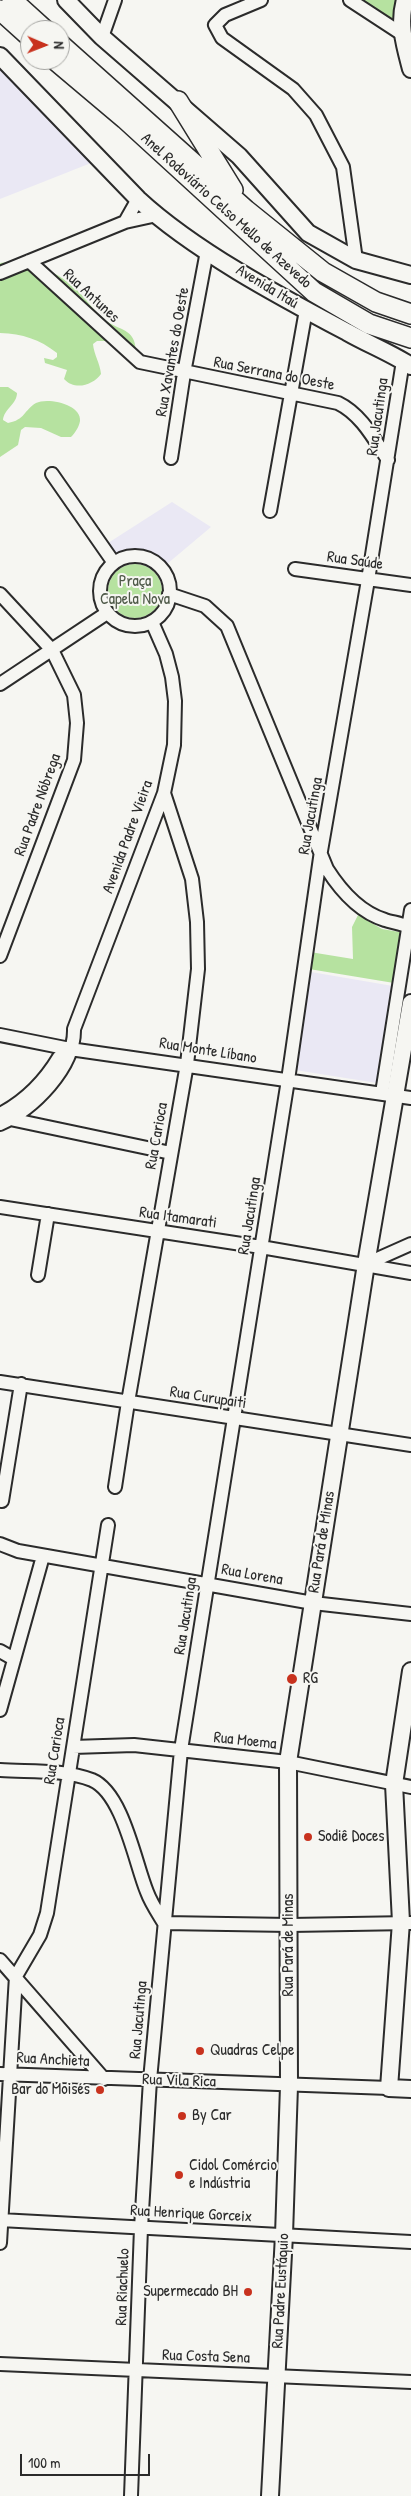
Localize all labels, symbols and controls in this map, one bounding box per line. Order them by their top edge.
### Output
north arrow [20,20,70,70]
text: N [50,41,69,49]
street label: Anel Rodoviário Celso Mello de Azevedo [137,129,315,293]
street label: Avenida Itaú [232,261,302,313]
street label: Rua Antunes [59,265,123,327]
street label: Rua Xavantes do Oeste [152,286,194,418]
street label: Rua Serrana do Oeste [212,353,336,395]
street label: Rua Jacutinga [363,377,393,457]
street label: Rua Saúde [326,548,384,574]
park label: Praça Capela Nova [100,572,170,610]
street label: Rua Padre Nóbrega [11,751,65,859]
street label: Rua Jacutinga [295,776,327,856]
street label: Avenida Padre Vieira [99,778,157,896]
street label: Rua Monte Líbano [158,1034,258,1068]
street label: Rua Carioca [142,1101,172,1171]
street label: Rua Jacutinga [234,1176,266,1256]
street label: Rua Itamarati [138,1203,218,1233]
street label: Rua Curupaiti [168,1382,248,1414]
street label: Rua Pará de Minas [304,1490,340,1594]
street label: Rua Lorena [220,1560,284,1590]
street label: Rua Jacutinga [170,1576,202,1656]
place label: RG [303,1669,318,1689]
marker: RG [285,1672,299,1686]
street label: Rua Carioca [40,1716,70,1786]
street label: Rua Moema [213,1728,277,1754]
place label: Sodiê Doces [318,1827,384,1847]
marker: Sodiê Doces [302,1831,314,1843]
street label: Rua Pará de Minas [279,1894,299,1996]
street label: Rua Jacutinga [126,1980,152,2060]
place label: Quadras Celpe [210,2041,294,2061]
marker: Quadras Celpe [194,2045,206,2057]
street label: Rua Anchieta [16,2048,90,2072]
street label: Rua Vila Rica [142,2070,216,2092]
place label: Bar do Moisés [11,2080,90,2100]
marker: Bar do Moisés [94,2084,106,2096]
place label: By Car [192,2106,232,2126]
marker: By Car [176,2110,188,2122]
place label: Cidol Comércio e Indústria [189,2156,277,2194]
marker: Cidol Comércio e Indústria [173,2169,185,2181]
street label: Rua Henrique Gorceix [130,2201,252,2227]
street label: Rua Padre Eustáquio [268,2233,294,2349]
street label: Rua Riachuelo [112,2248,134,2326]
place label: Supermecado BH [143,2282,238,2302]
marker: Supermecado BH [242,2286,254,2298]
street label: Rua Costa Sena [162,2346,250,2368]
scale bar [22,2444,152,2476]
text: 100 m [28,2452,61,2473]

